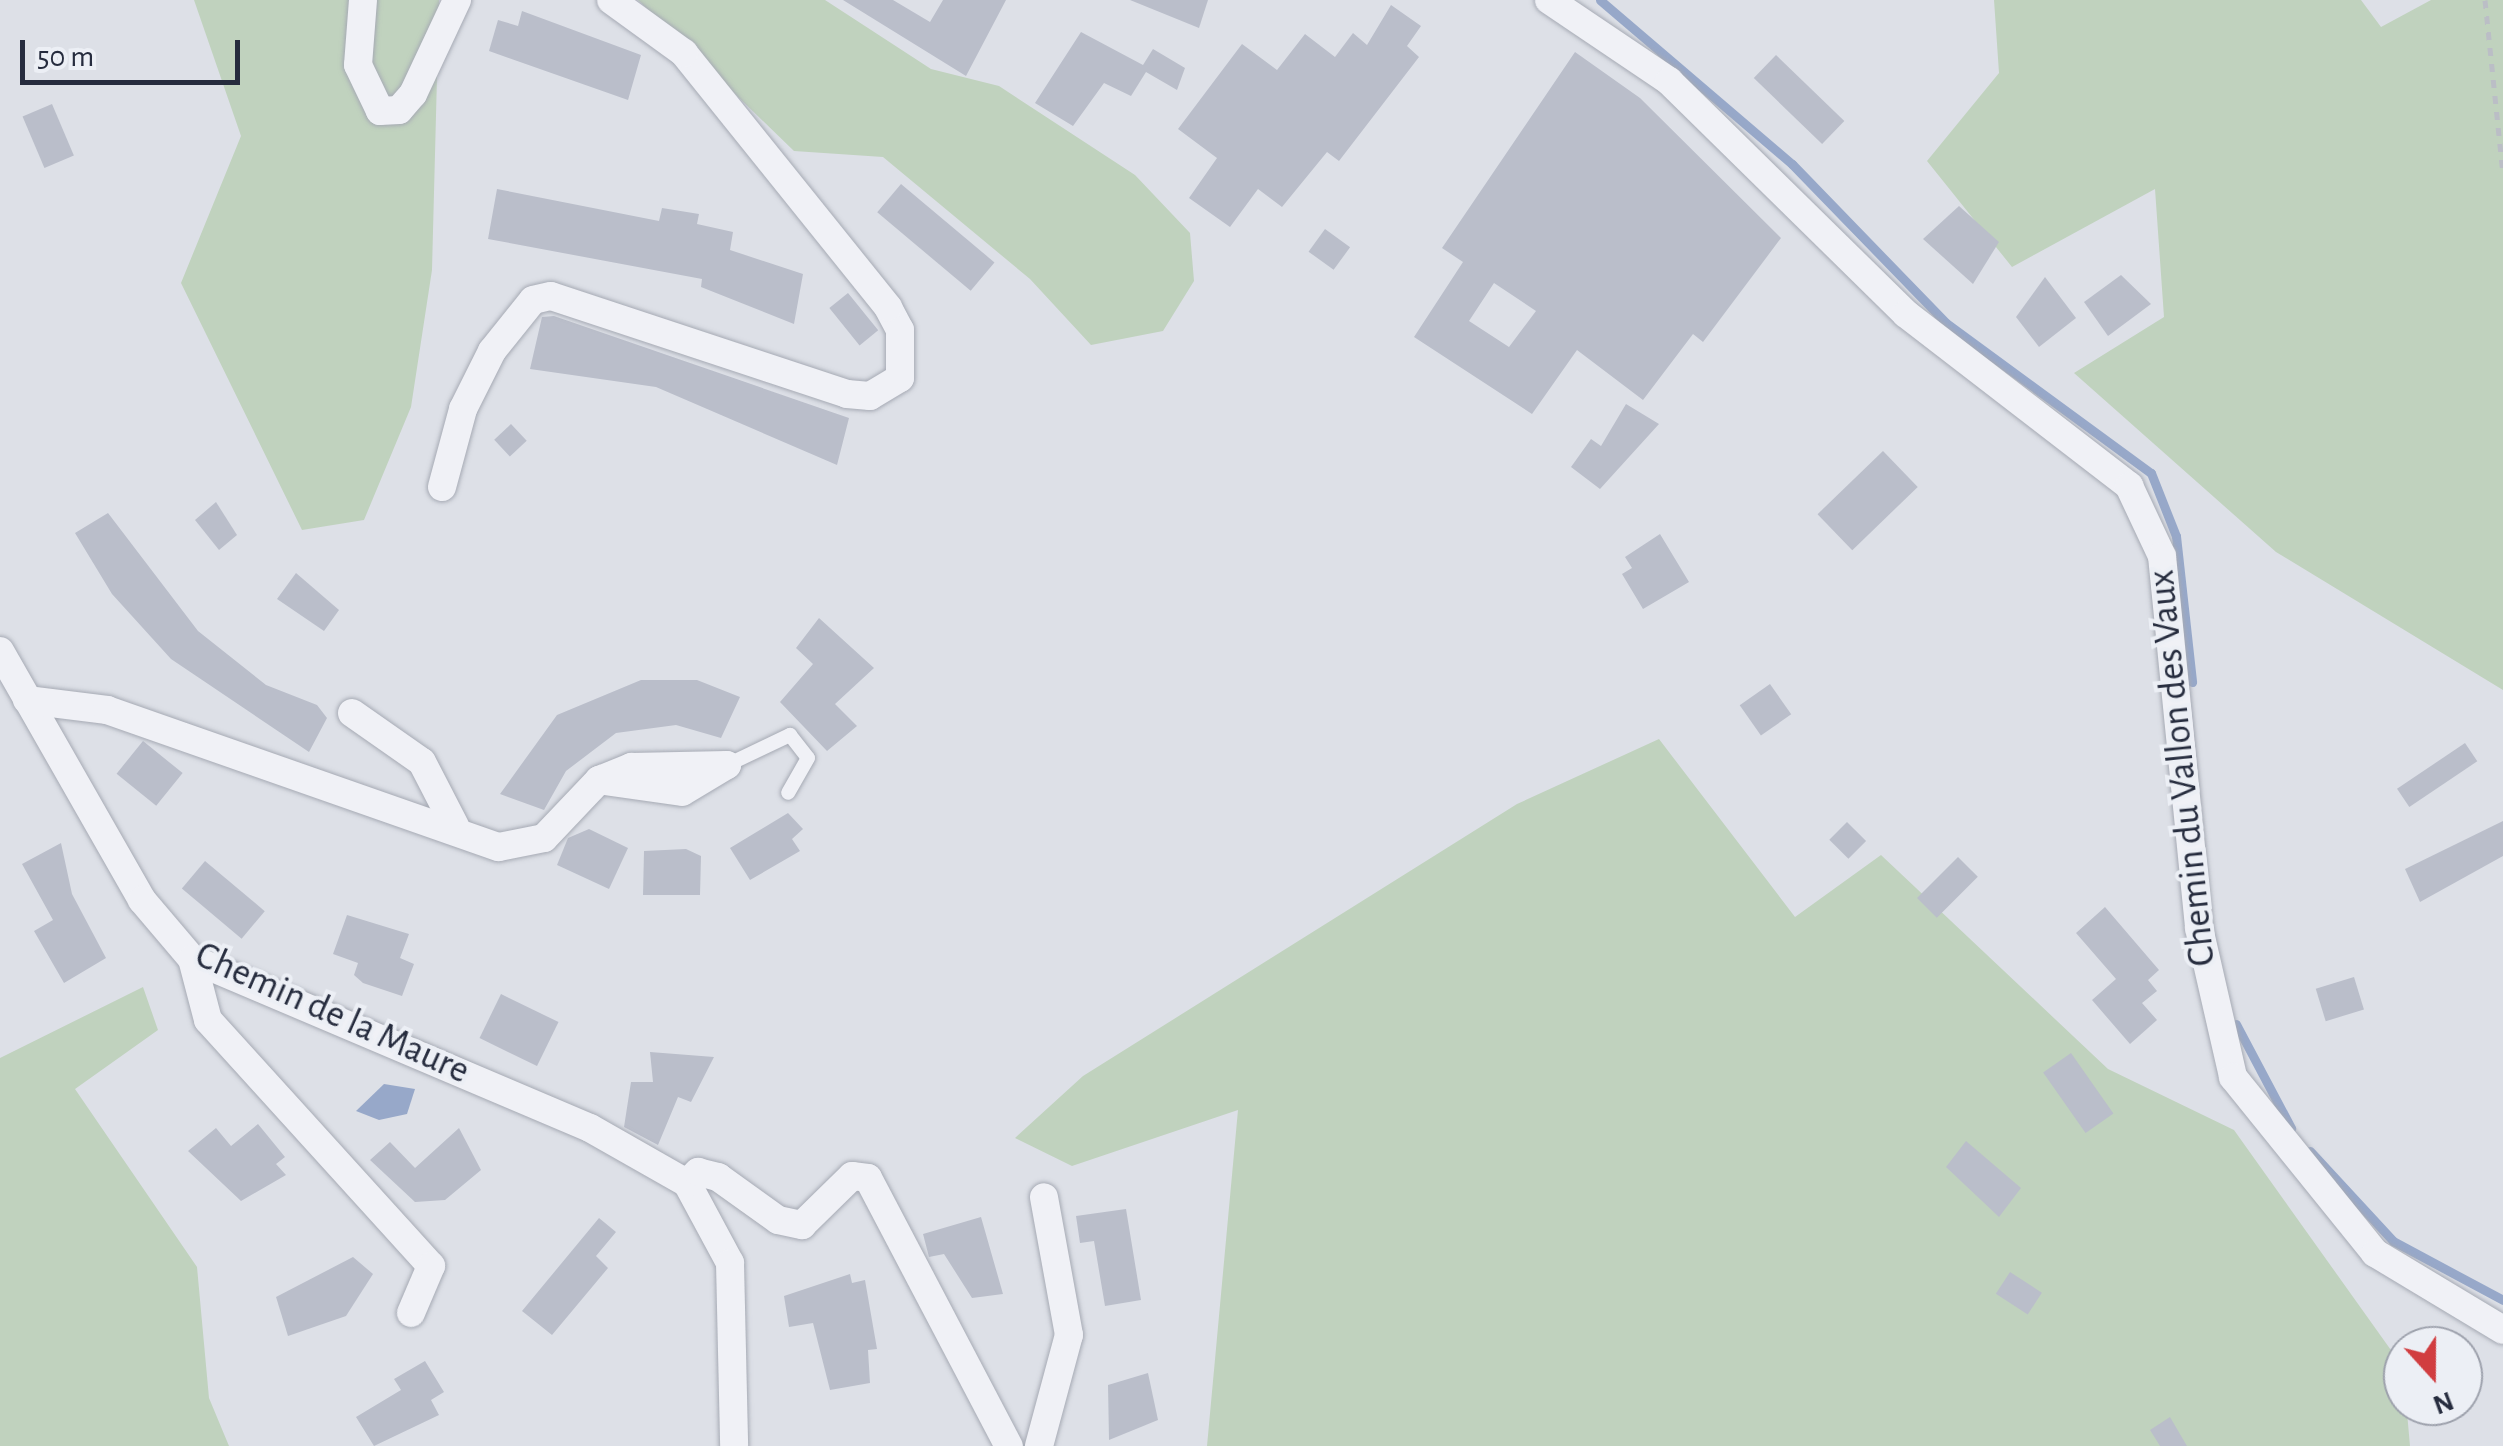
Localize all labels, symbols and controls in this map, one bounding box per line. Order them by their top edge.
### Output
scale bar [25,20,245,82]
text: 50 m [37,42,94,72]
street label: Chemin du Vallon des Vaux [2140,568,2226,968]
street label: Chemin de la Maure [188,933,476,1095]
north arrow [2383,1326,2483,1426]
text: N [2429,1386,2457,1419]

